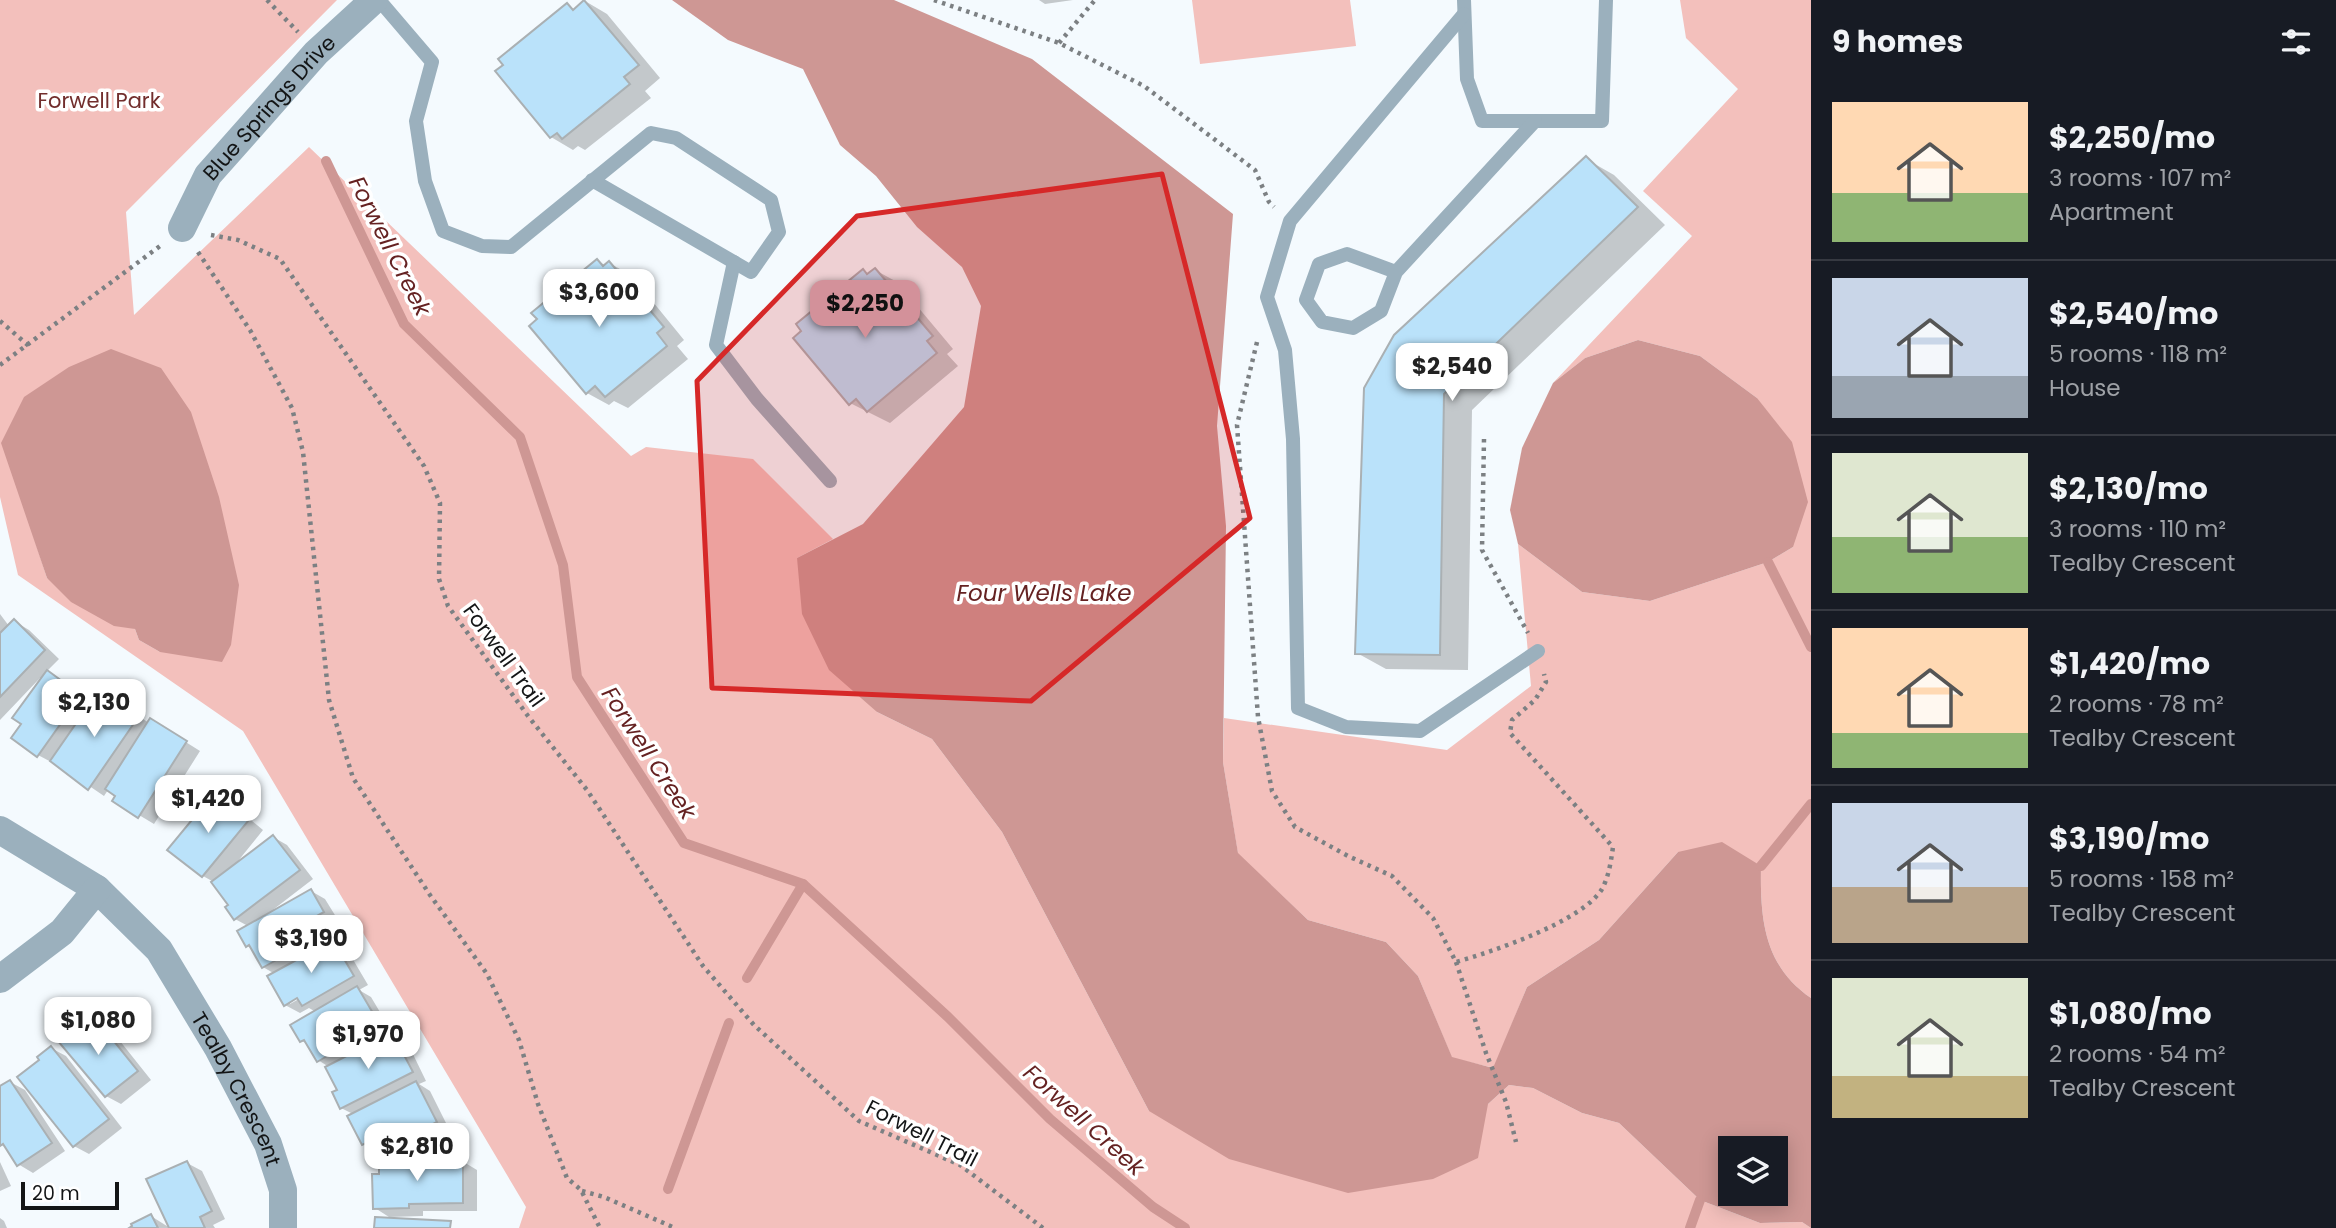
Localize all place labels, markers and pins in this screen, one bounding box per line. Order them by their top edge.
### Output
pin: $3,600 [542,270,656,329]
pin: $2,250 [808,280,922,340]
pin: $2,540 [1395,344,1509,403]
pin: $2,130 [37,680,151,739]
pin: $1,420 [151,776,265,835]
pin: $3,190 [254,916,368,975]
pin: $1,080 [41,998,155,1057]
pin: $1,970 [311,1012,425,1071]
pin: $2,810 [360,1124,474,1183]

